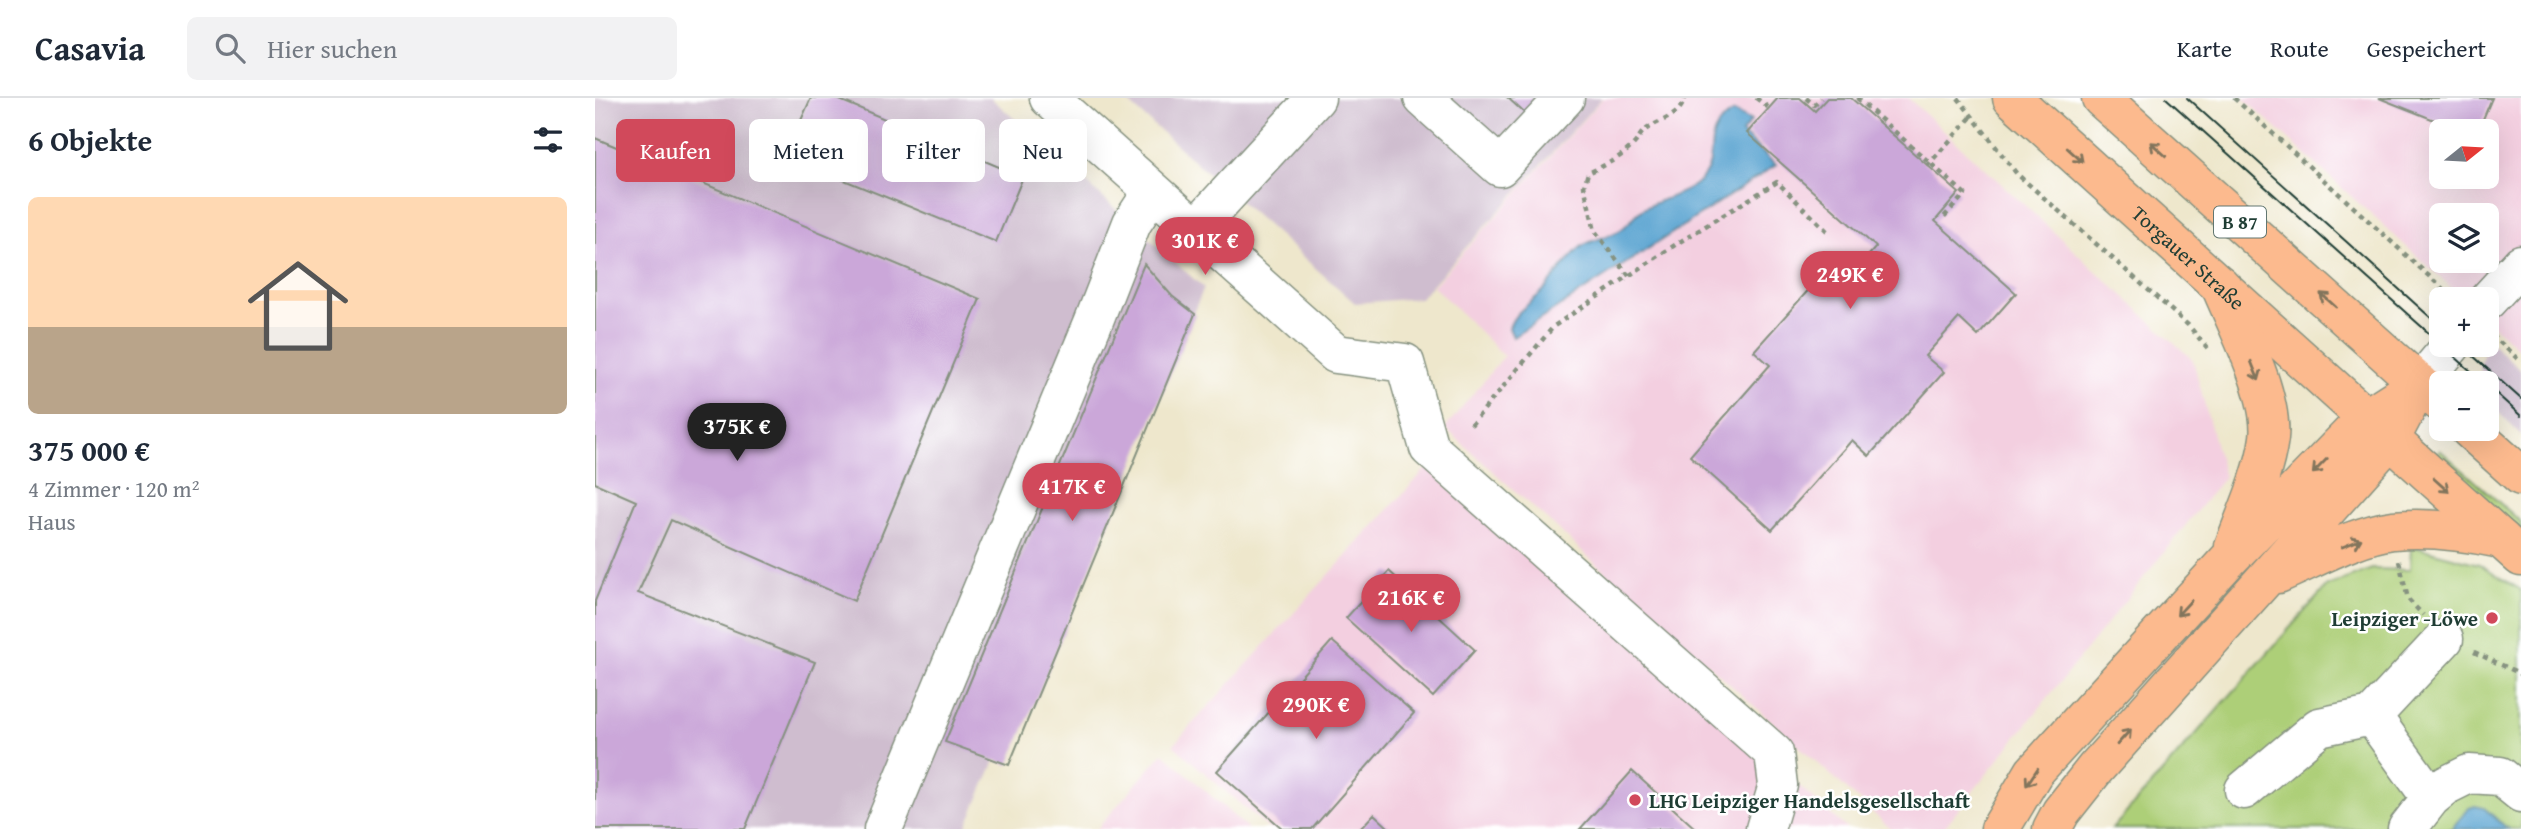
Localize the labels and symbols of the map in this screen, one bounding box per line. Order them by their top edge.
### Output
north arrow [2429,119,2499,189]
one-way arrow [2149,141,2167,157]
one-way arrow [2066,146,2083,163]
street label: Torgauer Straße [2125,198,2253,317]
road number: B 87 [2214,206,2266,238]
pin: 301K € [1148,218,1262,277]
pin: 249K € [1793,252,1907,311]
one-way arrow [2320,292,2337,309]
one-way arrow [2249,359,2262,381]
pin: 375K € [680,404,794,463]
one-way arrow [2311,457,2328,474]
pin: 417K € [1015,464,1129,523]
one-way arrow [2432,476,2449,493]
one-way arrow [2340,536,2362,549]
pin: 216K € [1354,574,1468,634]
one-way arrow [2175,599,2192,616]
place label: Leipziger -Löwe [2331,603,2478,634]
marker: Leipziger -Löwe [2484,610,2500,626]
pin: 290K € [1259,682,1373,741]
one-way arrow [2116,728,2132,746]
one-way arrow [2025,767,2039,786]
place label: LHG Leipziger Handelsgesellschaft [1649,785,1970,816]
marker: LHG Leipziger Handelsgesellschaft [1627,792,1643,808]

